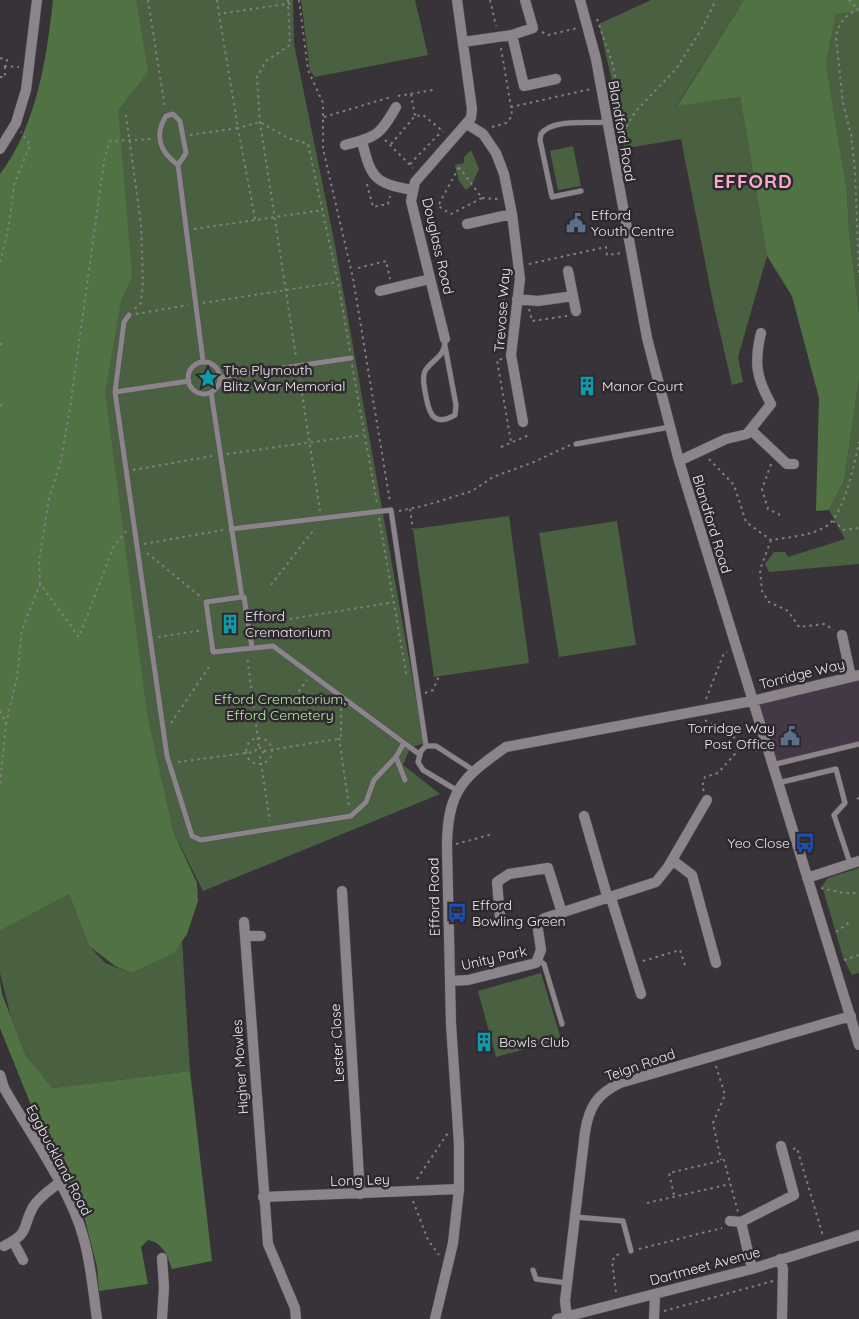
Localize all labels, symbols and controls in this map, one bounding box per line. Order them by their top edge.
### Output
street label: Blandford Road [604,79,640,183]
district label: EFFORD [713,169,793,193]
street label: Douglass Road [418,196,458,296]
place label: Efford Youth Centre [591,206,674,240]
public building icon: Efford Youth Centre [565,212,587,234]
street label: Trevose Way [490,267,514,353]
place label: The Plymouth Blitz War Memorial [223,361,345,395]
place icon: The Plymouth Blitz War Memorial [197,367,219,389]
building icon: Manor Court [576,375,598,397]
place label: Manor Court [602,377,684,395]
street label: Blandford Road [688,472,736,576]
place label: Efford Crematorium [245,607,331,641]
building icon: Efford Crematorium [219,613,241,635]
street label: Torridge Way [757,655,847,693]
park label: Efford Crematorium, Efford Cemetery [214,690,346,724]
place label: Torridge Way Post Office [687,719,775,753]
public building icon: Torridge Way Post Office [779,725,801,747]
bus stop icon: Yeo Close [794,832,816,854]
place label: Yeo Close [727,834,790,852]
street label: Efford Road [424,858,444,936]
place label: Efford Bowling Green [472,896,566,930]
bus stop icon: Efford Bowling Green [446,902,468,924]
street label: Unity Park [459,942,529,974]
street label: Lester Close [326,1003,348,1083]
street label: Higher Mowles [228,1019,252,1115]
building icon: Bowls Club [473,1031,495,1053]
place label: Bowls Club [499,1033,569,1051]
street label: Teign Road [603,1045,677,1085]
street label: Eggbuckland Road [22,1101,96,1219]
street label: Long Ley [330,1170,390,1190]
street label: Dartmeet Avenue [648,1243,762,1289]

